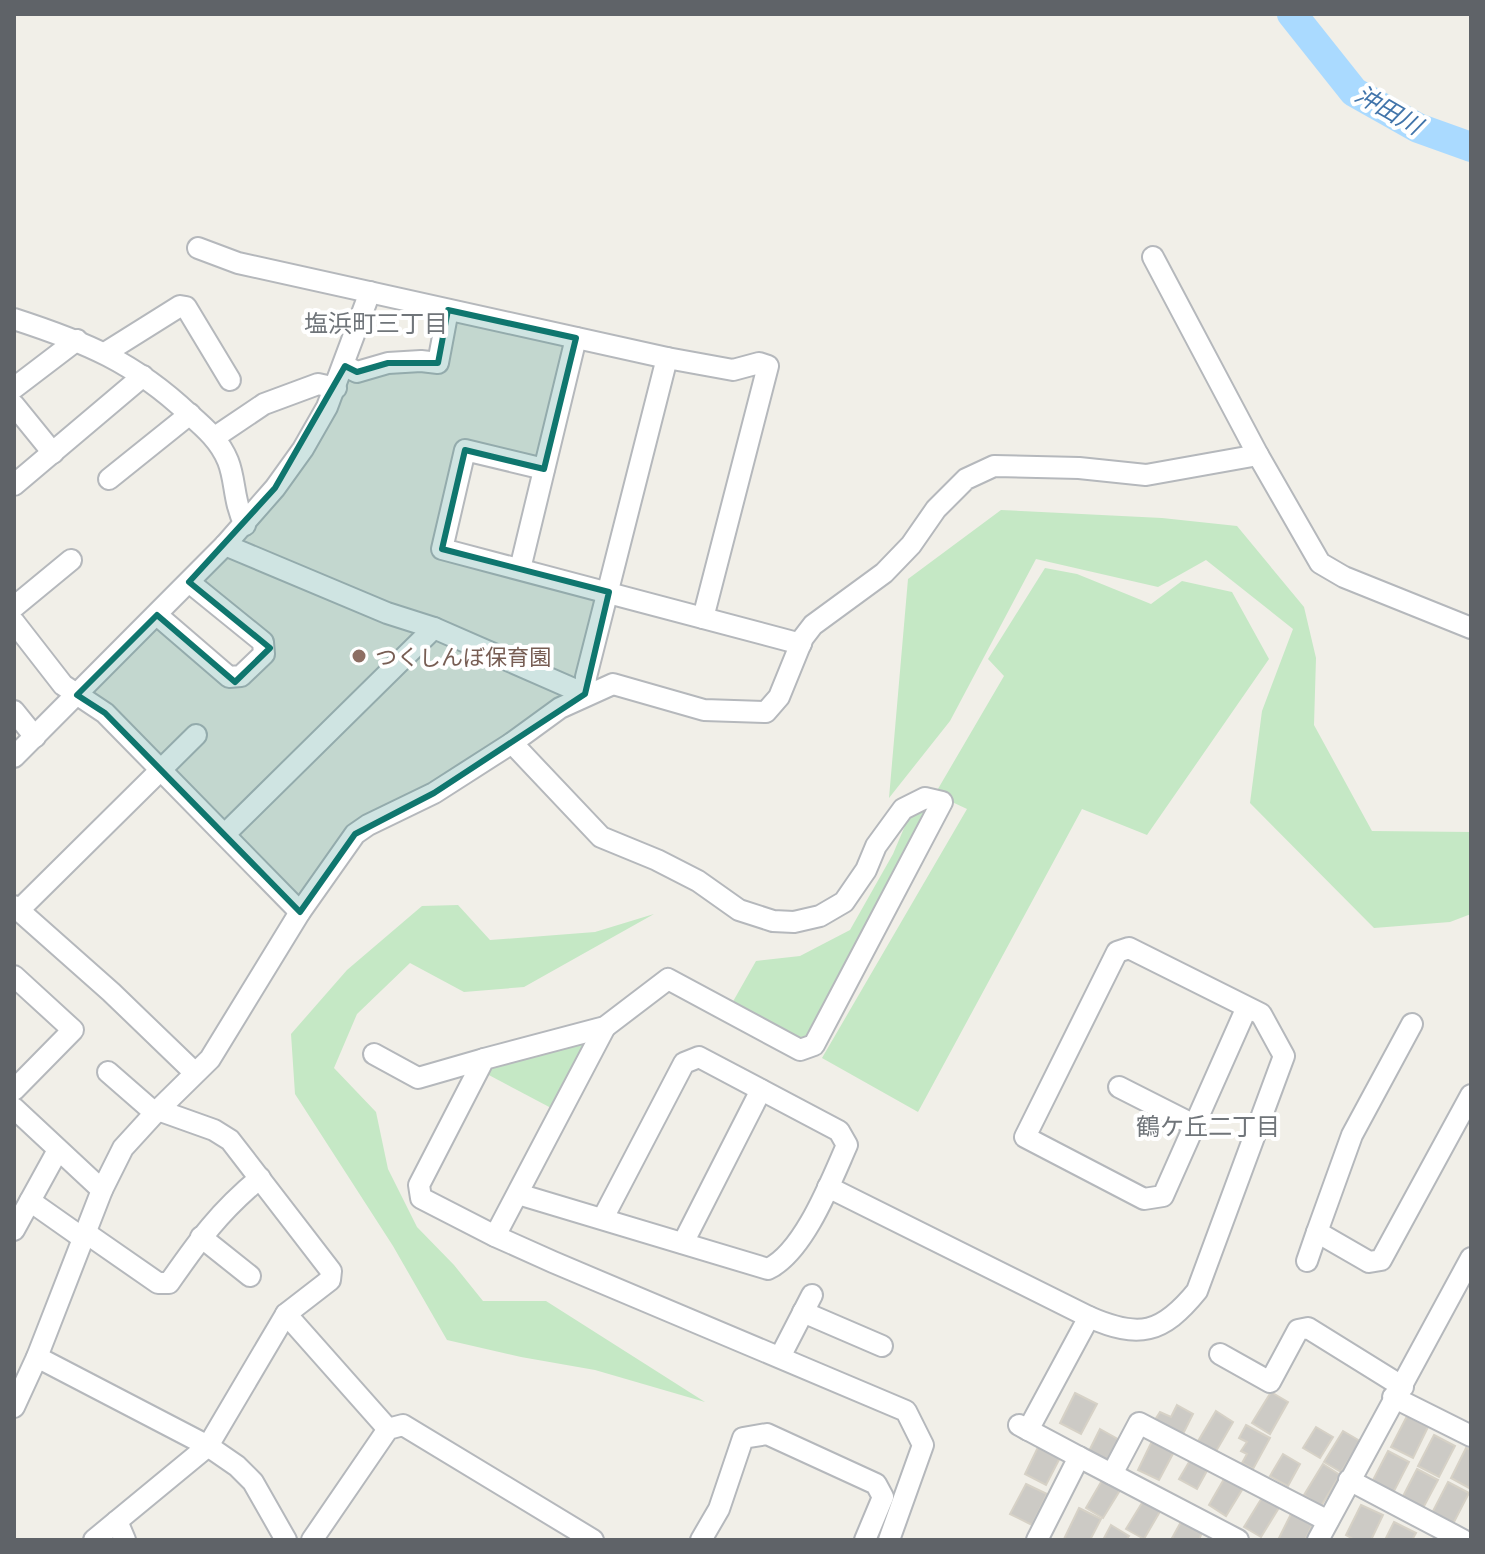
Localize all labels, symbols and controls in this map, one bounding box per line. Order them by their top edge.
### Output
water label: 沖田川 [1350,77,1431,143]
district label: 塩浜町三丁目 [304,306,448,339]
place label: つくしんぼ保育園 [375,641,551,671]
marker: つくしんぼ保育園 [350,647,368,665]
district label: 鶴ケ丘二丁目 [1136,1109,1280,1142]

